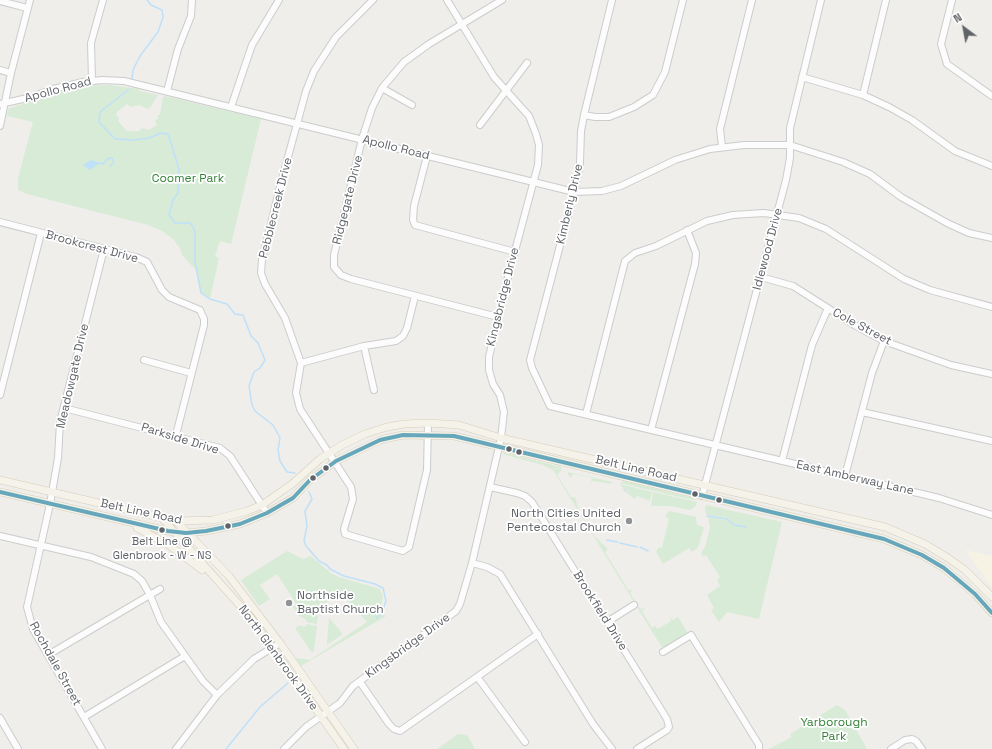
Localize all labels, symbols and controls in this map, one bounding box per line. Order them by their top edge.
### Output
north arrow [944,8,984,48]
text: N [951,10,964,26]
street label: Apollo Road [23,74,93,106]
street label: Apollo Road [361,133,431,163]
street label: Ridgegate Drive [330,154,366,246]
street label: Pebblecreek Drive [256,156,296,260]
street label: Kimberly Drive [554,162,586,246]
park label: Coomer Park [152,172,224,186]
street label: Idlewood Drive [750,206,786,292]
street label: Brookcrest Drive [44,228,140,266]
street label: Kingsbridge Drive [484,246,522,348]
street label: Cole Street [830,305,894,349]
street label: Meadowgate Drive [54,322,92,430]
street label: Parkside Drive [139,420,221,458]
unlabelled marker [504,444,514,454]
unlabelled marker [514,447,524,457]
street label: Belt Line Road [594,453,678,485]
street label: East Amberway Lane [795,457,915,499]
unlabelled marker [321,463,331,473]
unlabelled marker [308,473,318,483]
unlabelled marker [690,489,700,499]
unlabelled marker [714,495,724,505]
street label: Belt Line Road [99,496,183,528]
place label: North Cities United Pentecostal Church [507,507,621,535]
marker: North Cities United Pentecostal Church [624,516,634,526]
unlabelled marker [223,521,233,531]
marker: Belt Line @ Glenbrook - W - NS [157,525,167,535]
place label: Belt Line @ Glenbrook - W - NS [113,535,211,561]
street label: Brookfield Drive [570,569,630,653]
place label: Northside Baptist Church [297,589,384,617]
marker: Northside Baptist Church [284,598,294,608]
street label: North Glenbrook Drive [235,603,321,713]
street label: Kingsbridge Drive [363,610,453,682]
street label: Rochdale Street [26,619,84,709]
park label: Yarborough Park [800,716,868,744]

